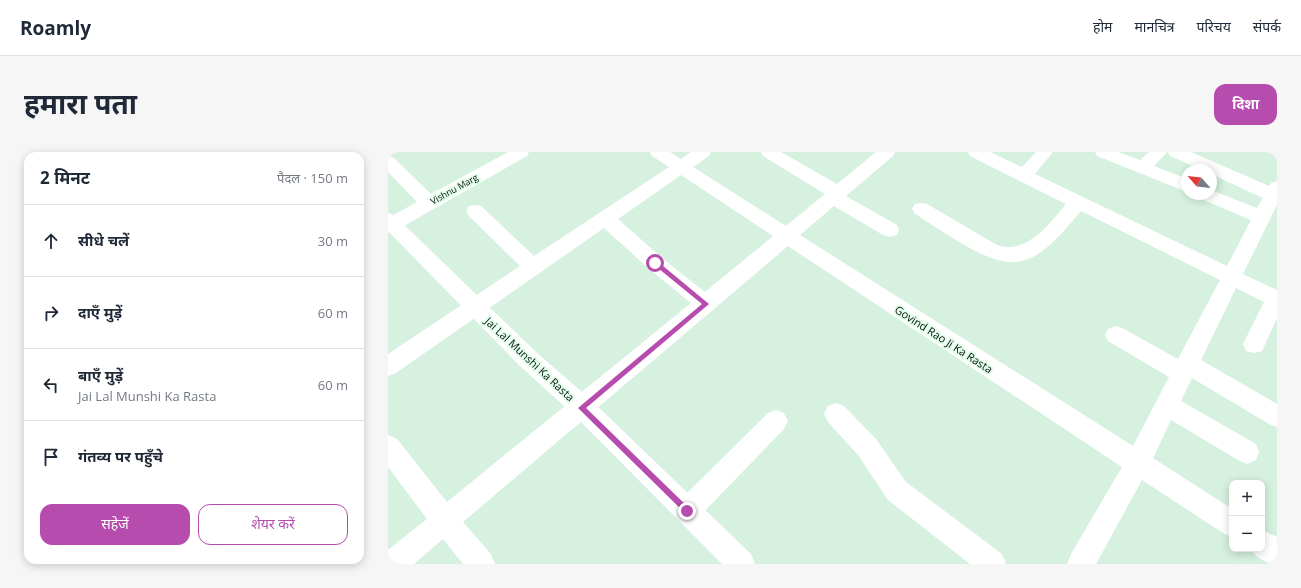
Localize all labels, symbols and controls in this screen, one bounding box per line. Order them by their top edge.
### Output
text: Roamly [20,15,91,41]
text: होम [1093,17,1112,36]
text: मानचित्र [1134,17,1175,36]
text: परिचय [1197,17,1231,36]
text: संपर्क [1253,17,1281,36]
text: हमारा पता [24,84,137,122]
button: दिशा [1214,84,1277,125]
north arrow [1181,164,1217,200]
text: 2 मिनट [40,166,90,189]
text: पैदल · 150 m [277,169,348,187]
street label: Vishnu Marg [428,171,480,207]
icon: ahead [40,230,62,252]
text: सीधे चलें [78,230,129,250]
text: 30 m [318,232,348,250]
route start [646,254,664,272]
icon: right [40,302,62,324]
text: दाएँ मुड़ें [78,302,122,322]
street label: Govind Rao Ji Ka Rasta [892,302,996,376]
text: 60 m [318,304,348,322]
street label: Jai Lal Munshi Ka Rasta [481,313,578,404]
text: बाएँ मुड़ें [78,365,123,385]
icon: left [40,374,62,396]
text: 60 m [318,376,348,394]
text: Jai Lal Munshi Ka Rasta [78,387,216,405]
icon: arrive [40,446,62,468]
text: गंतव्य पर पहुँचे [78,446,163,466]
map controls [1229,480,1265,552]
button: + [1229,480,1265,516]
route end [678,502,696,520]
button: सहेजें [40,504,190,545]
button: शेयर करें [198,504,348,545]
button: − [1229,516,1265,552]

